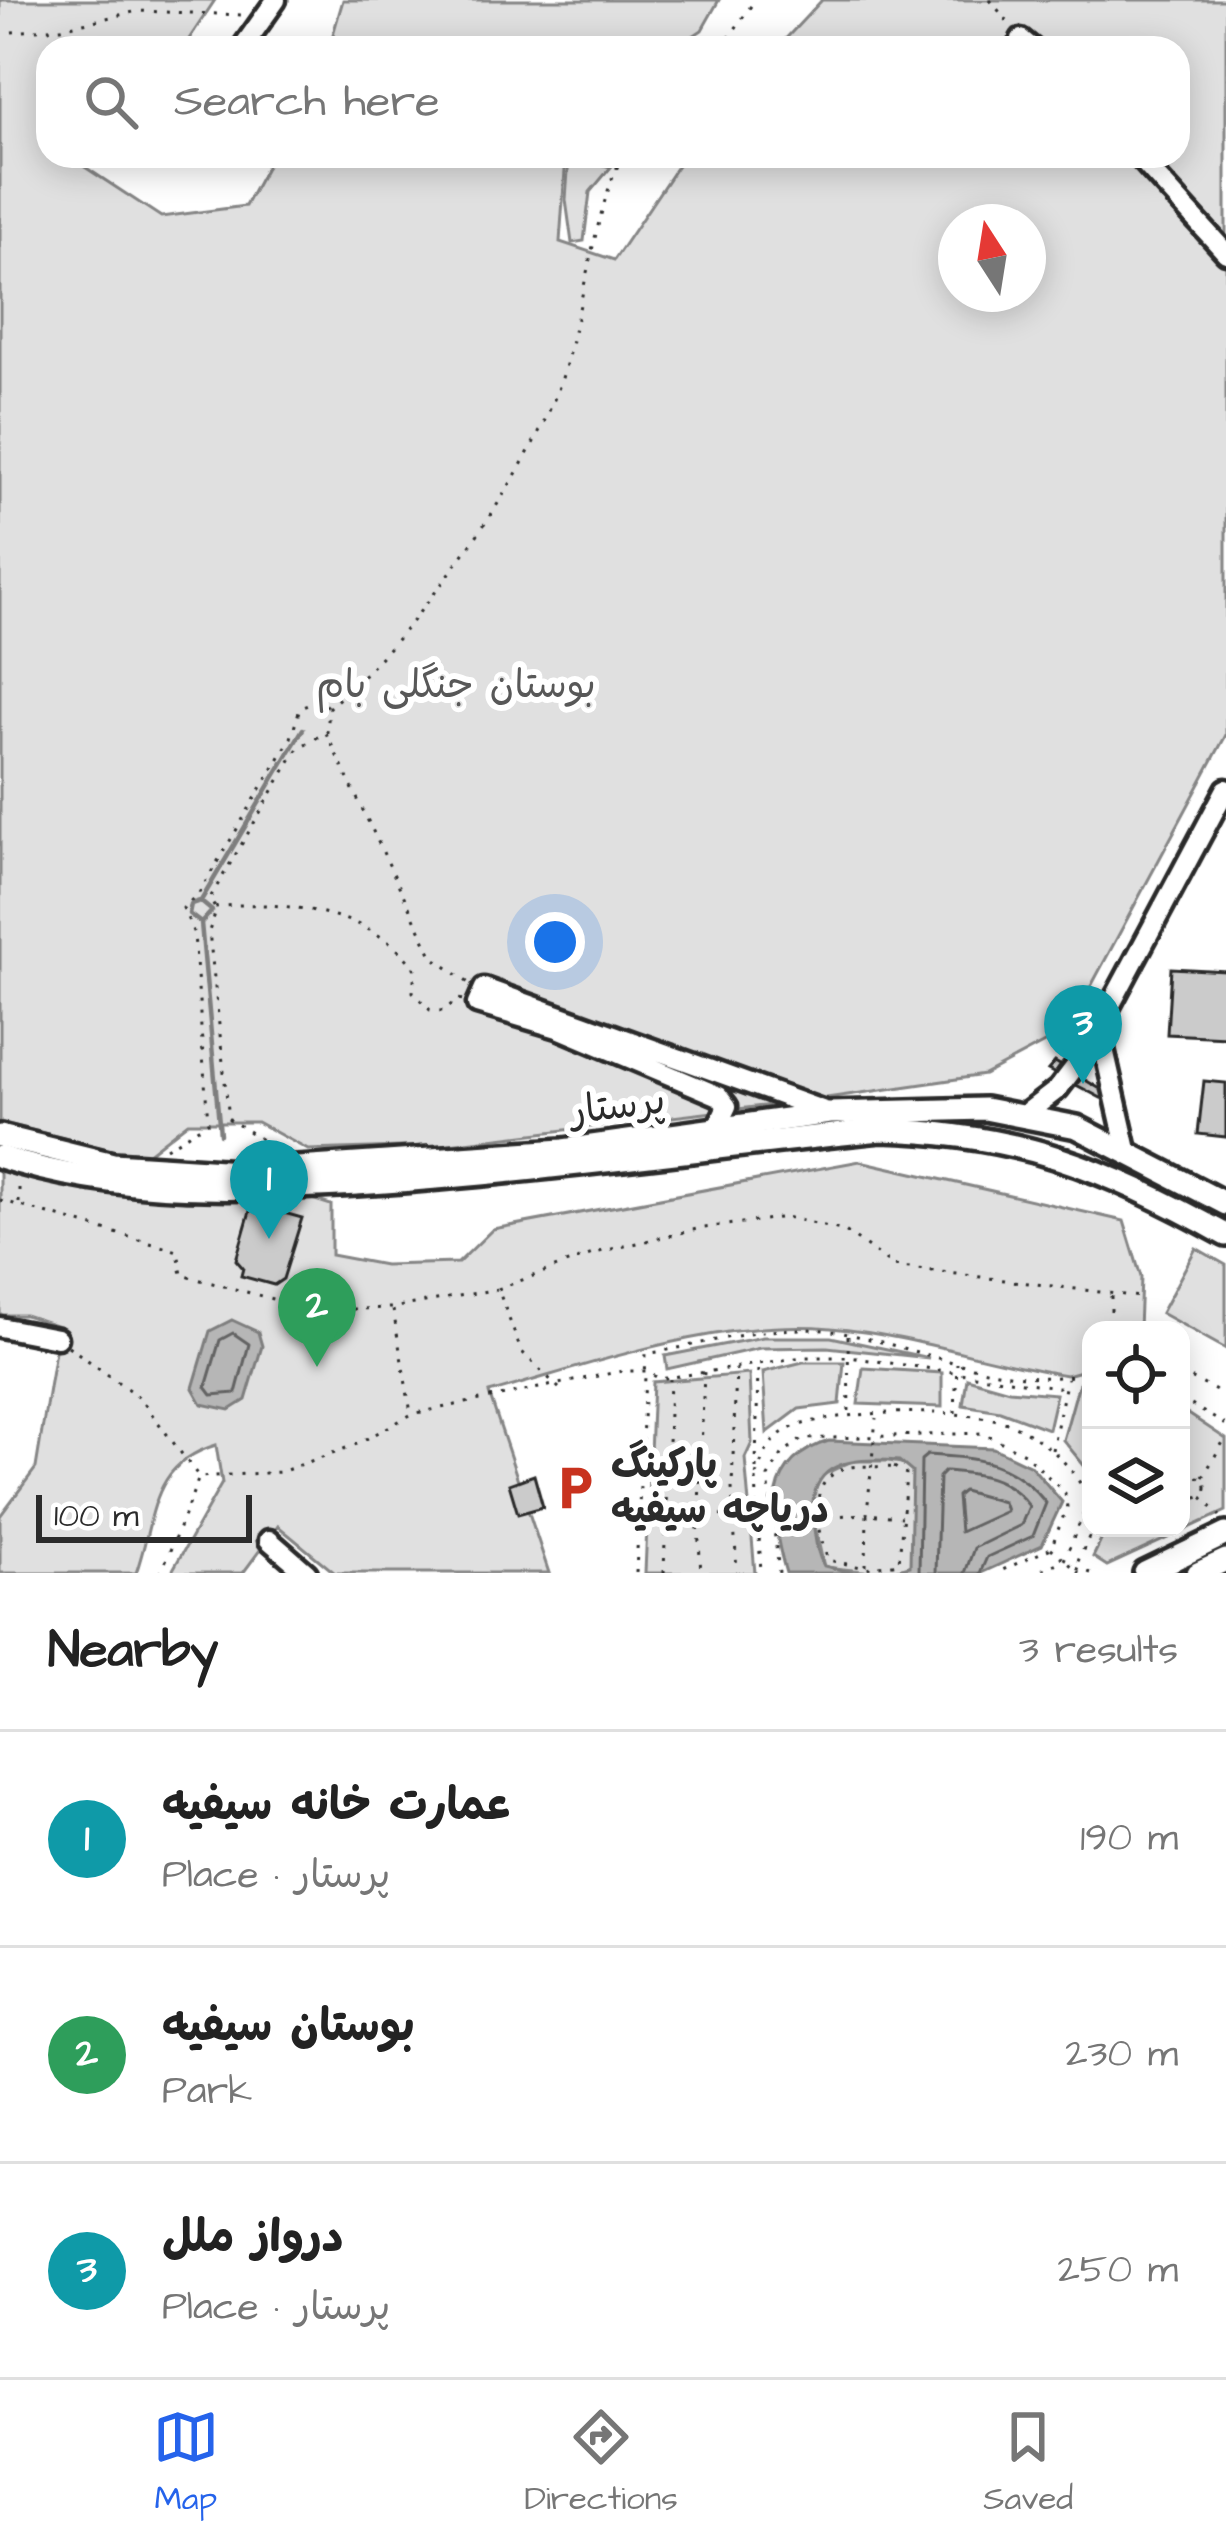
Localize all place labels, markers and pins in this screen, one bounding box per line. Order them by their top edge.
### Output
pin: 3 [1044,985,1122,1084]
pin: 1 [230,1140,308,1239]
pin: 2 [278,1268,356,1367]
place label: پارکینگ دریاچه سیفیه [611,1439,829,1538]
parking icon: پارکینگ دریاچه سیفیه [550,1463,600,1513]

